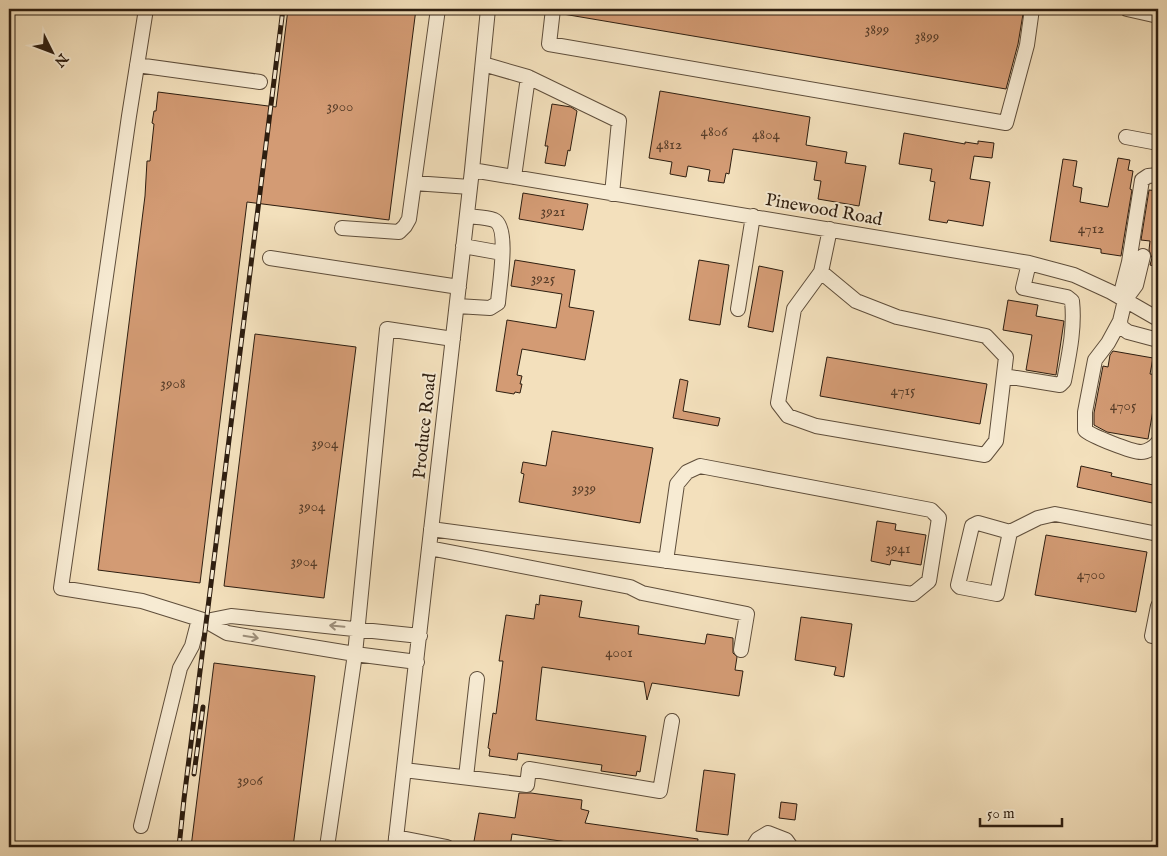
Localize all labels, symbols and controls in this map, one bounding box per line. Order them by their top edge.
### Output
house number: 3899 [865,20,889,39]
house number: 3899 [915,27,939,46]
north arrow [28,28,78,78]
text: N [50,49,72,71]
house number: 3900 [327,97,353,116]
house number: 4806 [701,122,728,141]
house number: 4804 [752,125,781,144]
house number: 4812 [656,135,682,154]
street label: Pinewood Road [763,189,884,232]
house number: 3921 [541,202,565,221]
house number: 4712 [1078,219,1104,238]
house number: 3925 [531,269,556,288]
street label: Produce Road [409,372,443,480]
house number: 3908 [160,374,186,393]
house number: 4715 [891,381,916,400]
house number: 4705 [1110,396,1137,415]
house number: 3904 [312,434,339,453]
house number: 3939 [572,479,596,498]
house number: 3904 [299,497,326,516]
house number: 3941 [886,539,911,558]
house number: 3904 [291,552,318,571]
house number: 4700 [1077,565,1105,584]
one-way arrow [329,621,345,631]
one-way arrow [243,633,259,643]
house number: 4001 [605,643,633,662]
house number: 3906 [237,771,264,790]
scale bar [980,796,1062,828]
text: 50 m [987,804,1015,823]

